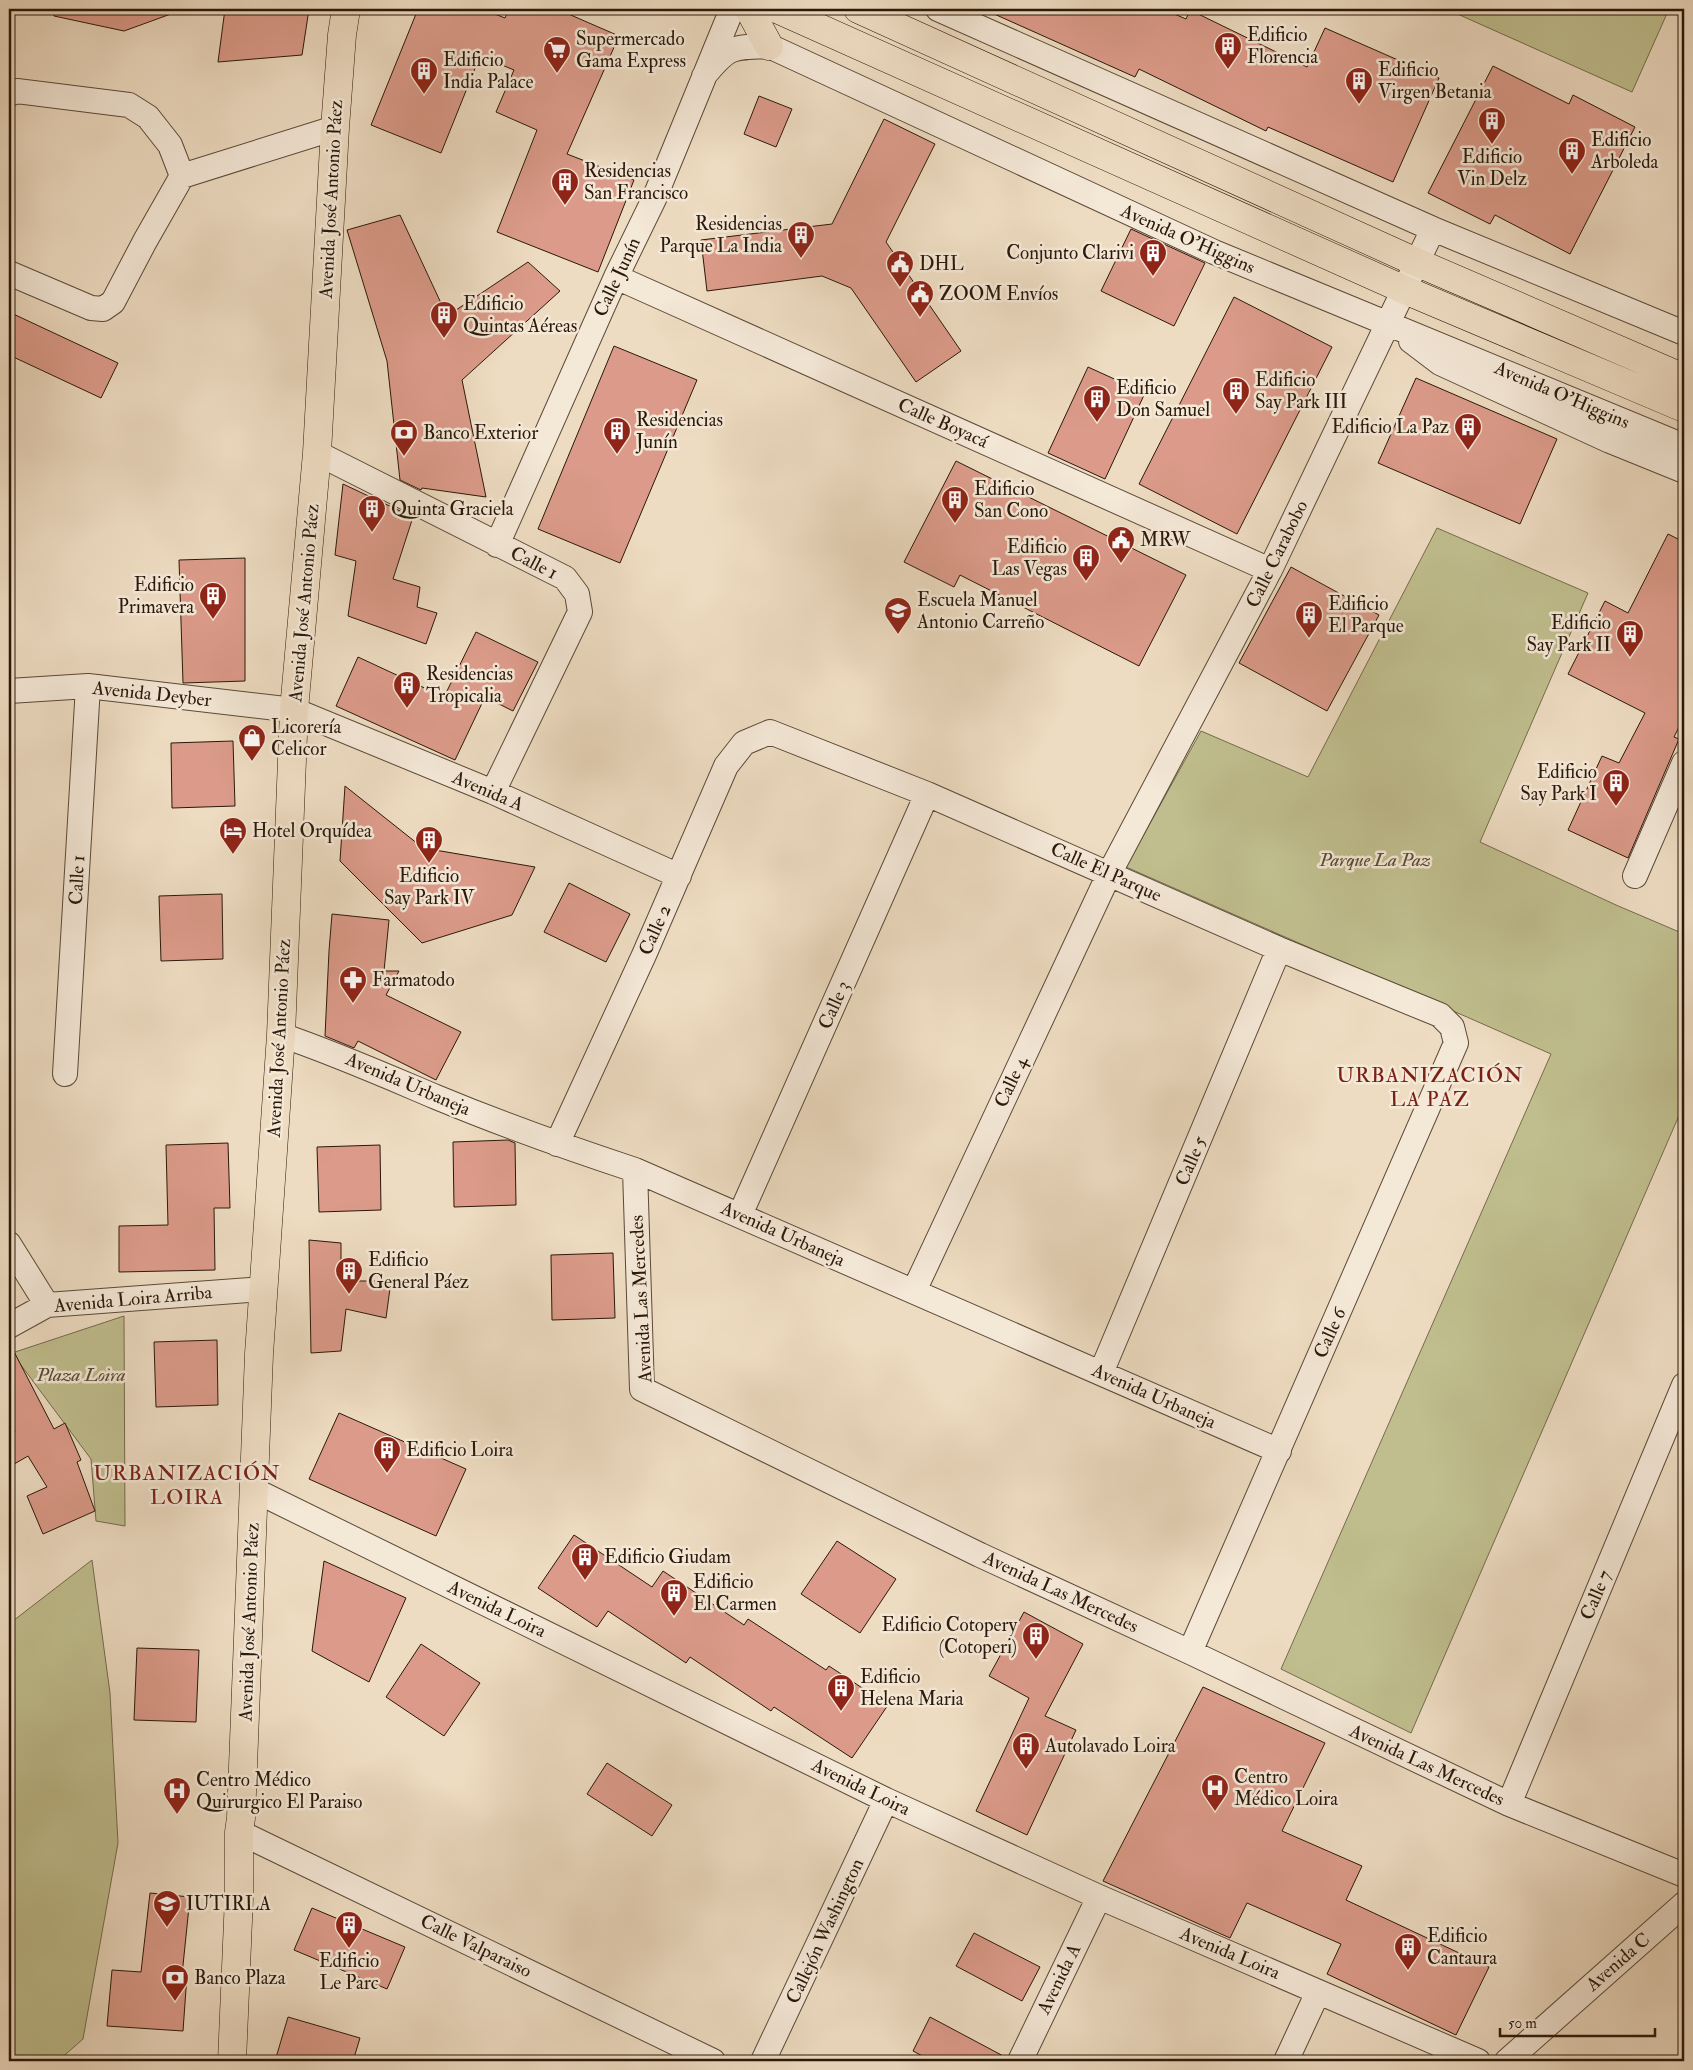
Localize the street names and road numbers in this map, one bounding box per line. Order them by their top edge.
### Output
street label: Avenida José Antonio Páez [314,99,348,300]
street label: Avenida O'Higgins [1116,198,1259,279]
street label: Calle Junín [588,233,646,321]
street label: Avenida O'Higgins [1490,355,1633,434]
street label: Calle Boyacá [894,392,992,454]
street label: Calle Carabobo [1241,496,1313,612]
street label: Avenida José Antonio Páez [283,503,325,704]
street label: Calle 1 [506,541,562,585]
street label: Avenida Deyber [90,676,213,712]
street label: Avenida A [448,765,527,817]
street label: Calle El Parque [1047,837,1165,907]
street label: Calle 1 [64,854,90,906]
street label: Calle 2 [633,901,677,959]
street label: Avenida José Antonio Páez [262,938,296,1139]
street label: Calle 3 [813,977,855,1033]
street label: Avenida Urbaneja [341,1047,474,1121]
street label: Calle 4 [989,1052,1033,1111]
street label: Calle 5 [1170,1132,1212,1189]
street label: Avenida Urbaneja [716,1196,849,1272]
street label: Avenida Las Mercedes [625,1214,657,1385]
street label: Avenida Loira Arriba [52,1280,213,1318]
street label: Calle 6 [1308,1303,1352,1362]
street label: Avenida Urbaneja [1087,1358,1220,1434]
street label: Avenida José Antonio Páez [234,1522,264,1723]
street label: Avenida Las Mercedes [979,1545,1142,1638]
street label: Calle 7 [1575,1566,1617,1624]
street label: Avenida Loira [443,1574,550,1643]
street label: Avenida Las Mercedes [1345,1718,1508,1811]
street label: Avenida Loira [807,1752,914,1821]
street label: Callejón Washington [781,1854,869,2008]
street label: Calle Valparaiso [416,1909,536,1984]
street label: Avenida Loira [1175,1921,1284,1985]
street label: Avenida C [1580,1928,1655,1997]
street label: Avenida A [1031,1940,1086,2019]

